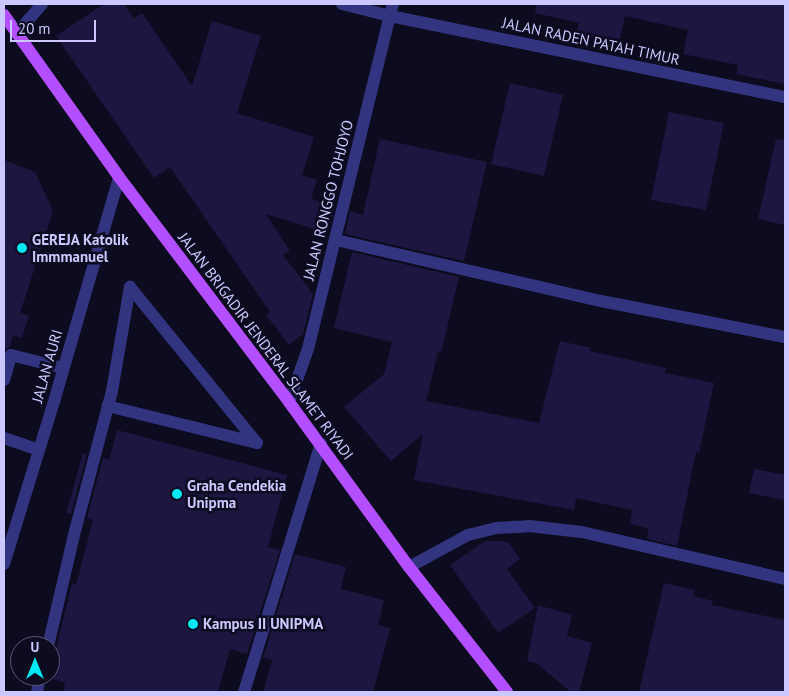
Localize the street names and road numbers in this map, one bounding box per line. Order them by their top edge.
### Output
street label: JALAN RADEN PATAH TIMUR [500,13,682,69]
street label: JALAN RONGGO TOHJOYO [299,118,357,282]
street label: JALAN BRIGADIR JENDERAL SLAMET RIYADI [174,228,358,464]
street label: JALAN AURI [28,327,66,405]

